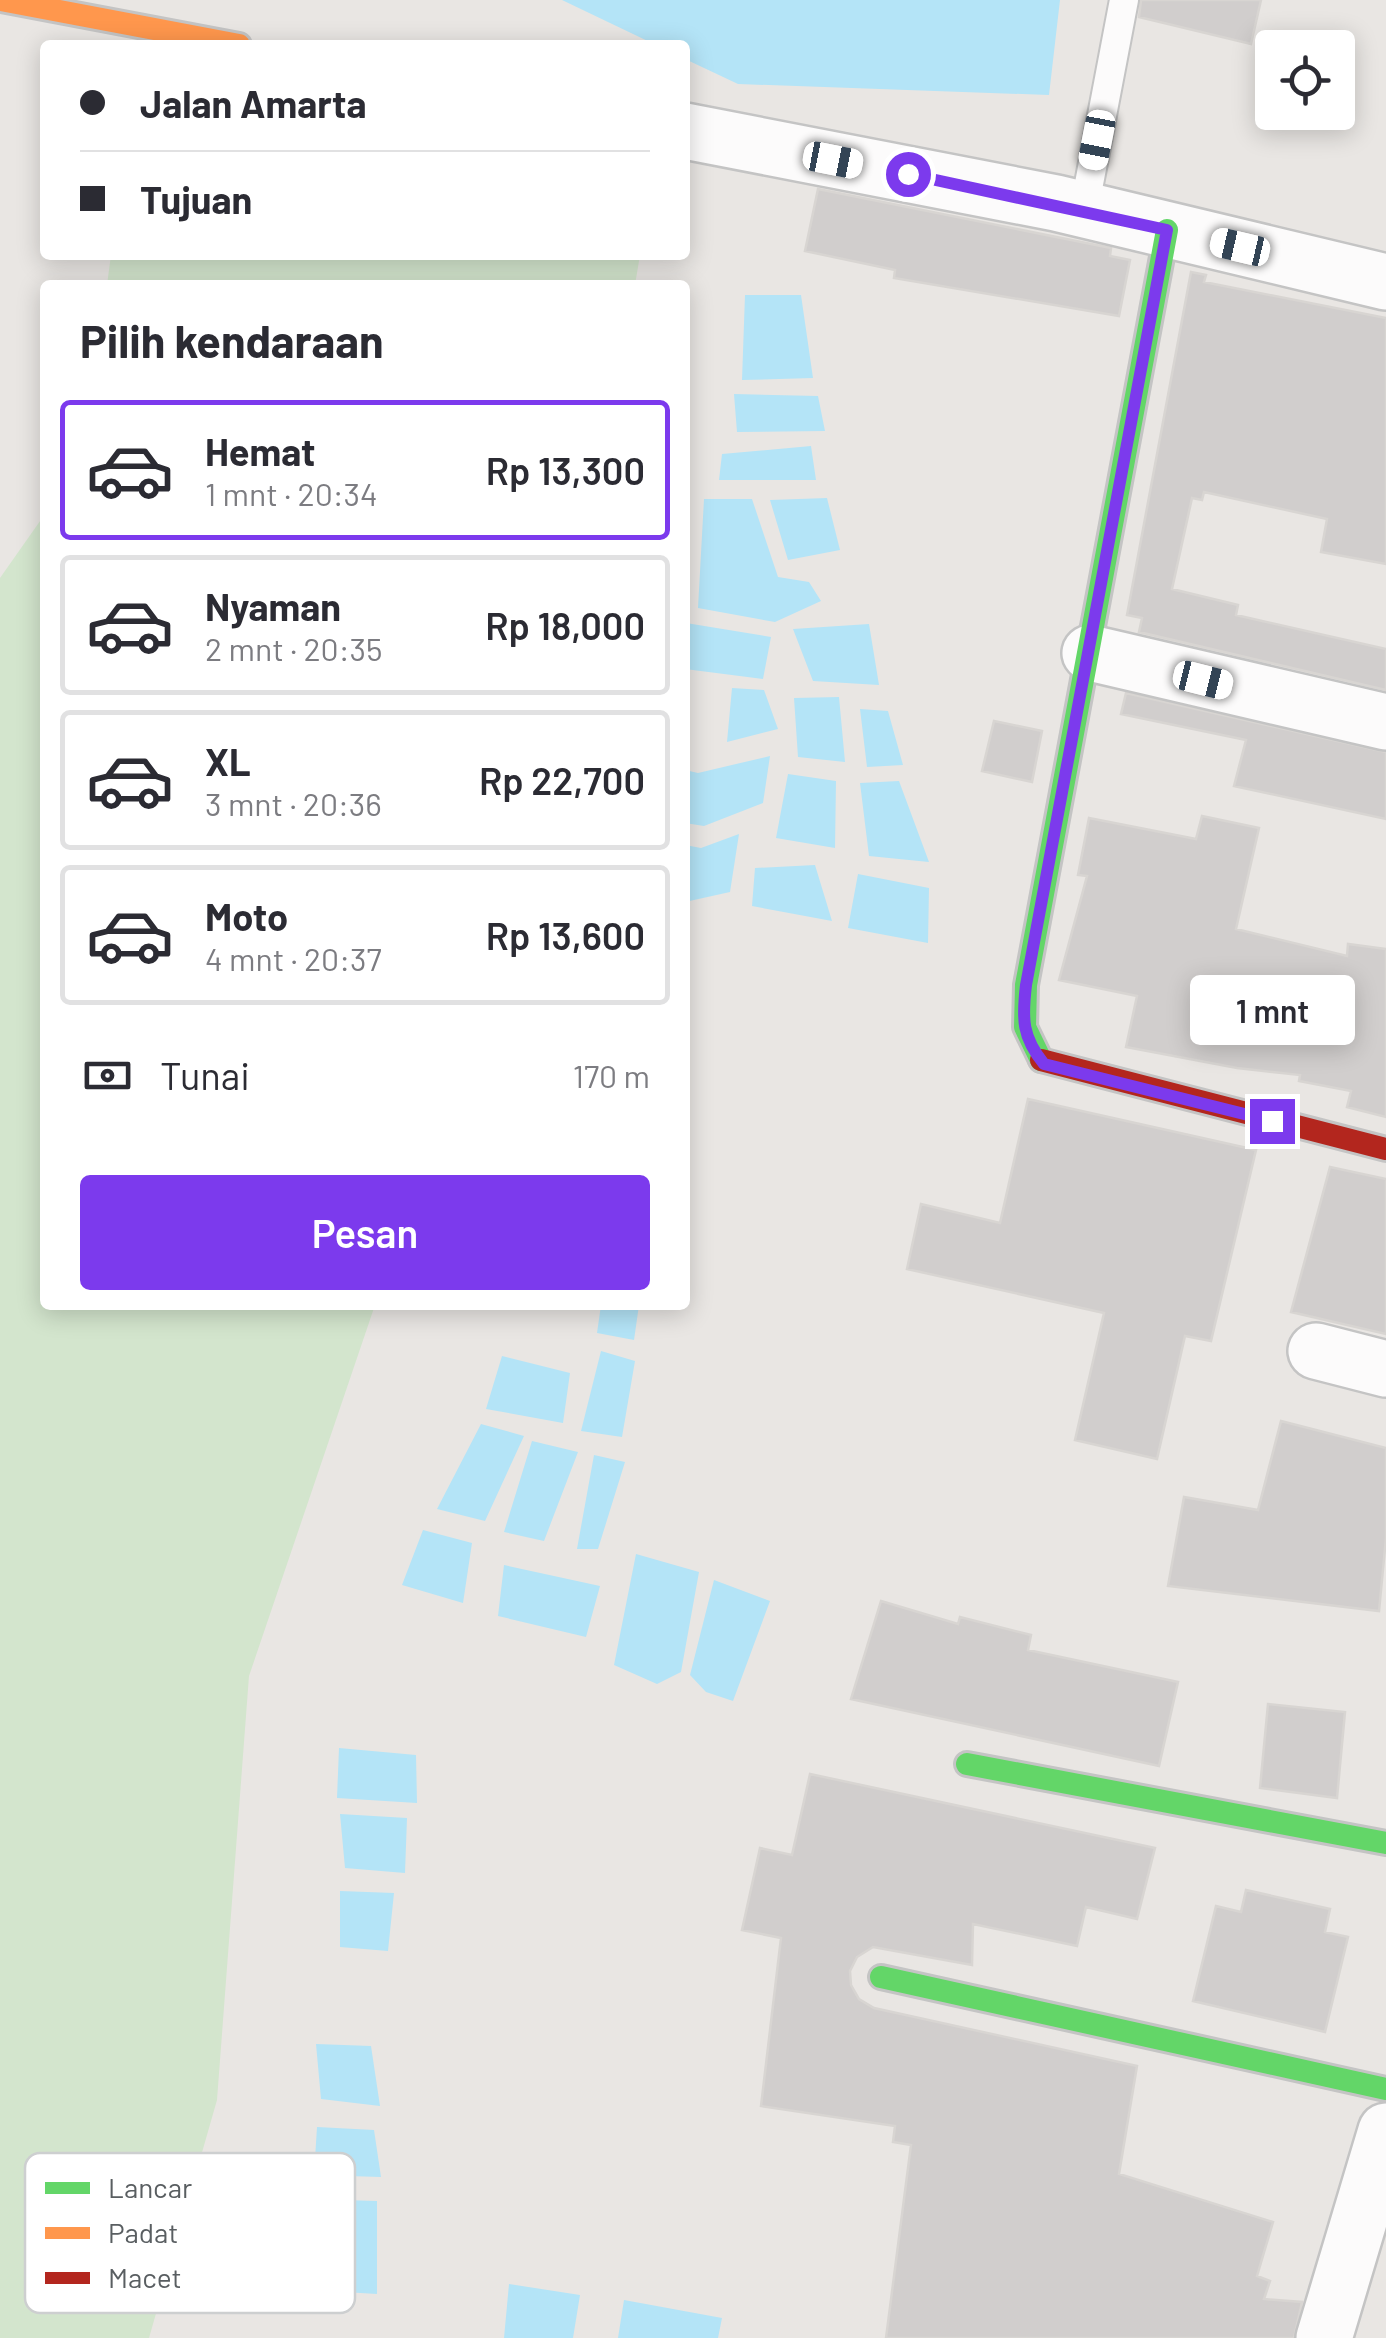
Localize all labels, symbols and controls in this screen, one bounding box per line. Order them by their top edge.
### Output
map controls [1255,30,1355,130]
button: locate [1255,30,1355,130]
text: Jalan Amarta [140,80,367,126]
car [1077,108,1117,172]
car [801,140,865,180]
route start [886,152,931,197]
text: Tujuan [140,176,252,222]
car [1207,226,1273,268]
text: Pilih kendaraan [80,313,384,367]
icon: car [85,425,175,515]
text: Hemat [205,428,315,474]
text: Rp 13,300 [486,447,645,493]
text: 1 mnt · 20:34 [205,474,378,512]
icon: car [85,580,175,670]
text: Nyaman [205,583,341,629]
text: Rp 18,000 [485,602,645,648]
text: 2 mnt · 20:35 [205,629,382,667]
car [1170,658,1236,702]
icon: car [85,735,175,825]
text: XL [205,738,251,784]
text: Rp 22,700 [479,757,645,803]
text: 3 mnt · 20:36 [205,784,382,822]
icon: car [85,890,175,980]
text: Moto [205,893,288,939]
text: Rp 13,600 [486,912,645,958]
text: 4 mnt · 20:37 [205,939,382,977]
callout: 1 mnt [1190,976,1354,1046]
text: 1 mnt [1236,991,1309,1029]
icon: cash [80,1048,135,1103]
text: Tunai [160,1052,250,1098]
text: 170 m [573,1056,650,1094]
route end [1250,1099,1295,1144]
button: Pesan [80,1175,650,1290]
legend [25,2153,355,2313]
text: Lancar [108,2170,192,2204]
text: Padat [108,2215,178,2249]
text: Macet [108,2260,182,2294]

